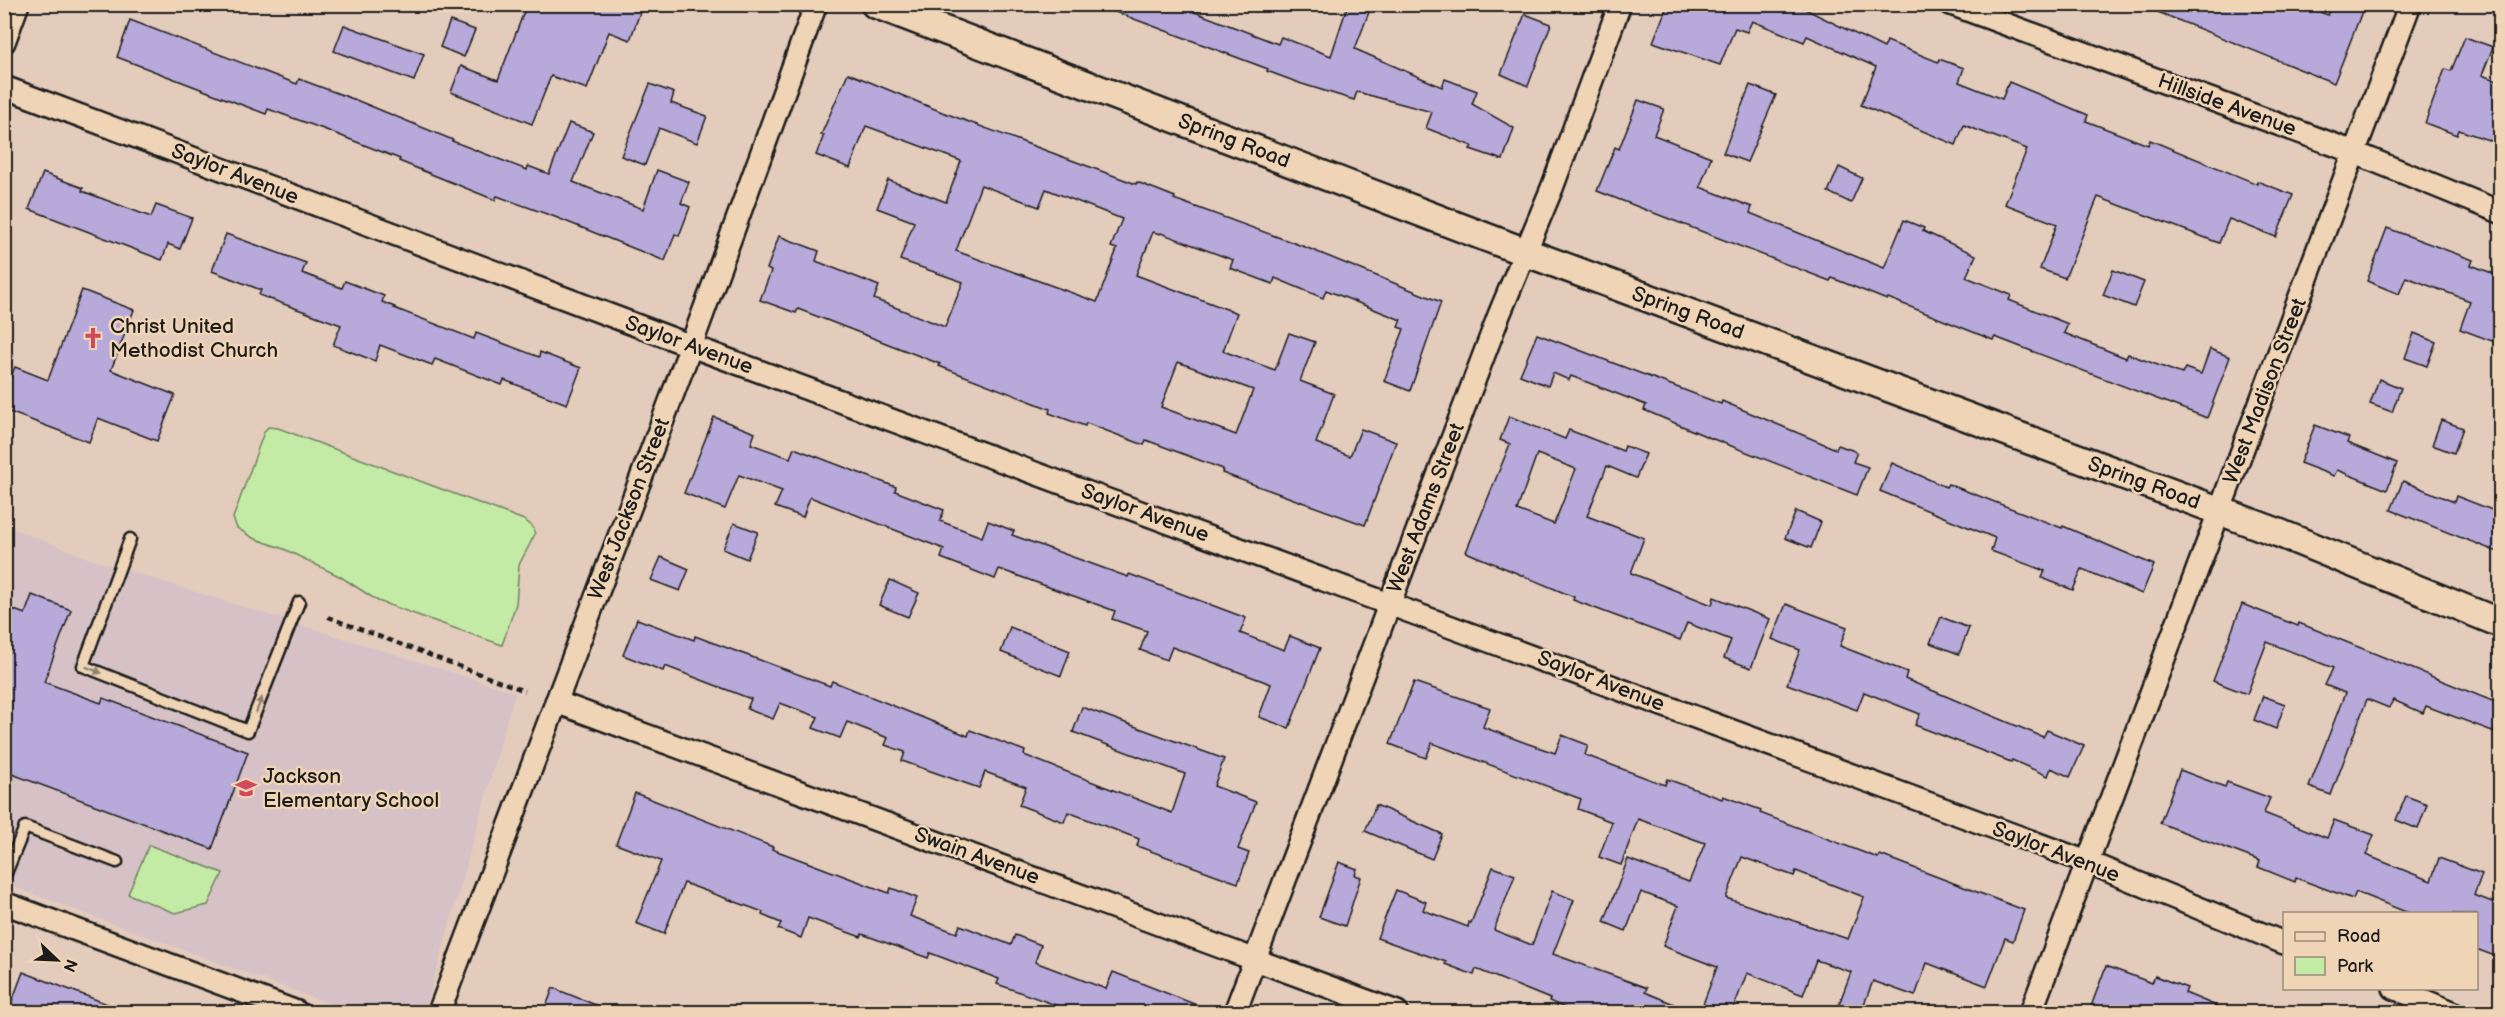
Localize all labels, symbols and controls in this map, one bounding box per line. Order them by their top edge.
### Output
street label: Hillside Avenue [2154,68,2300,142]
street label: Spring Road [1175,108,1293,174]
street label: Saylor Avenue [168,138,302,210]
street label: Spring Road [1628,281,1748,345]
street label: West Madison Street [2218,294,2312,487]
street label: Saylor Avenue [622,310,756,380]
place label: Christ United Methodist Church [110,314,278,363]
church icon: Christ United Methodist Church [81,326,105,350]
street label: West Jackson Street [583,414,675,603]
street label: West Adams Street [1382,419,1470,596]
street label: Spring Road [2084,451,2204,515]
street label: Saylor Avenue [1078,478,1212,548]
street label: Saylor Avenue [1534,645,1668,717]
one-way arrow [85,666,103,675]
one-way arrow [254,695,264,713]
place label: Jackson Elementary School [263,764,439,813]
school or university icon: Jackson Elementary School [234,776,258,800]
street label: Saylor Avenue [1989,816,2123,888]
street label: Swain Avenue [911,822,1043,890]
legend [2283,912,2478,990]
text: Road [2337,926,2381,947]
north arrow [27,930,87,990]
text: N [58,956,81,975]
text: Park [2337,956,2373,977]

